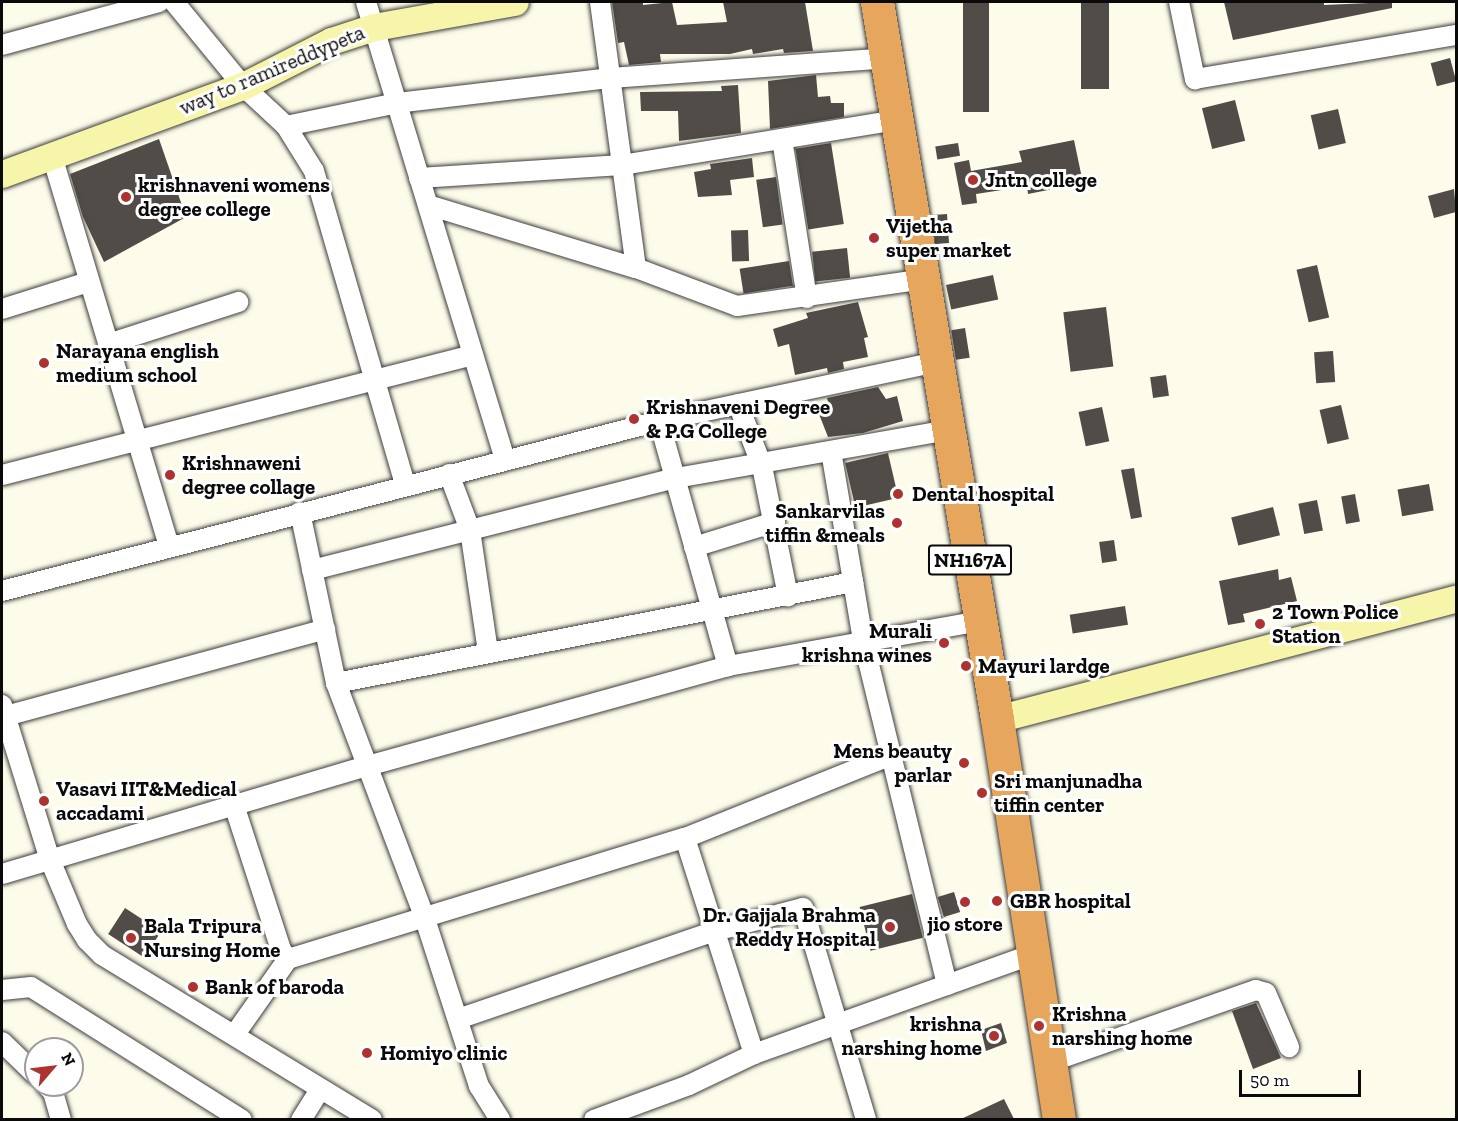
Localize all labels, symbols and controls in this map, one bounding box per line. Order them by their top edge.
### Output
street label: way to ramireddypeta [175,19,369,121]
place label: Jntn college [985,167,1097,193]
place label: krishnaveni womens degree college [138,172,331,222]
marker: Jntn college [966,173,980,187]
marker: krishnaveni womens degree college [119,190,133,204]
place label: Vijetha super market [886,213,1011,263]
marker: Vijetha super market [867,231,881,245]
place label: Narayana english medium school [56,338,219,388]
marker: Narayana english medium school [37,356,51,370]
place label: Krishnaveni Degree & P.G College [646,394,830,444]
marker: Krishnaveni Degree & P.G College [627,412,641,426]
place label: Krishnaweni degree collage [182,450,315,500]
marker: Krishnaweni degree collage [163,468,177,482]
place label: Dental hospital [912,481,1054,507]
marker: Dental hospital [889,485,907,503]
place label: Sankarvilas tiffin &meals [766,498,885,548]
marker: Sankarvilas tiffin &meals [890,516,904,530]
road number: NH167A [926,543,1014,577]
place label: 2 Town Police Station [1272,599,1398,649]
marker: 2 Town Police Station [1253,617,1267,631]
place label: Murali krishna wines [802,618,932,668]
marker: Murali krishna wines [937,636,951,650]
place label: Mayuri lardge [978,653,1110,679]
marker: Mayuri lardge [959,659,973,673]
place label: Mens beauty parlar [833,738,952,788]
marker: Mens beauty parlar [957,756,971,770]
place label: Sri manjunadha tiffin center [994,768,1142,818]
place label: Vasavi IIT&Medical accadami [56,776,237,826]
marker: Sri manjunadha tiffin center [975,786,989,800]
marker: Vasavi IIT&Medical accadami [37,794,51,808]
place label: GBR hospital [1010,888,1131,914]
marker: GBR hospital [988,892,1006,910]
marker: jio store [958,895,972,909]
place label: Dr. Gajjala Brahma Reddy Hospital [703,902,876,952]
place label: jio store [927,911,1003,937]
place label: Bala Tripura Nursing Home [144,913,280,963]
marker: Dr. Gajjala Brahma Reddy Hospital [881,918,899,936]
marker: Bala Tripura Nursing Home [122,929,140,947]
place label: Bank of baroda [205,974,344,1000]
marker: Bank of baroda [186,980,200,994]
place label: Krishna narshing home [1052,1001,1192,1051]
place label: krishna narshing home [842,1011,982,1061]
marker: Krishna narshing home [1030,1017,1048,1035]
marker: krishna narshing home [987,1029,1001,1043]
north arrow [24,1037,84,1097]
place label: Homiyo clinic [380,1040,507,1066]
marker: Homiyo clinic [358,1044,376,1062]
text: N [57,1049,80,1069]
scale bar [1242,1058,1364,1096]
text: 50 m [1250,1069,1289,1091]

